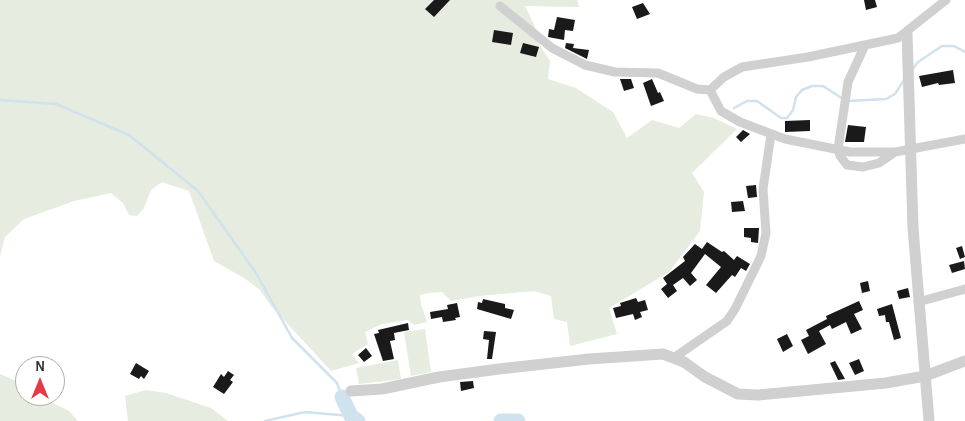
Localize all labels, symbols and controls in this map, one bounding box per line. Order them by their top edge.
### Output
north arrow [15,356,65,406]
text: N [35,360,45,374]

